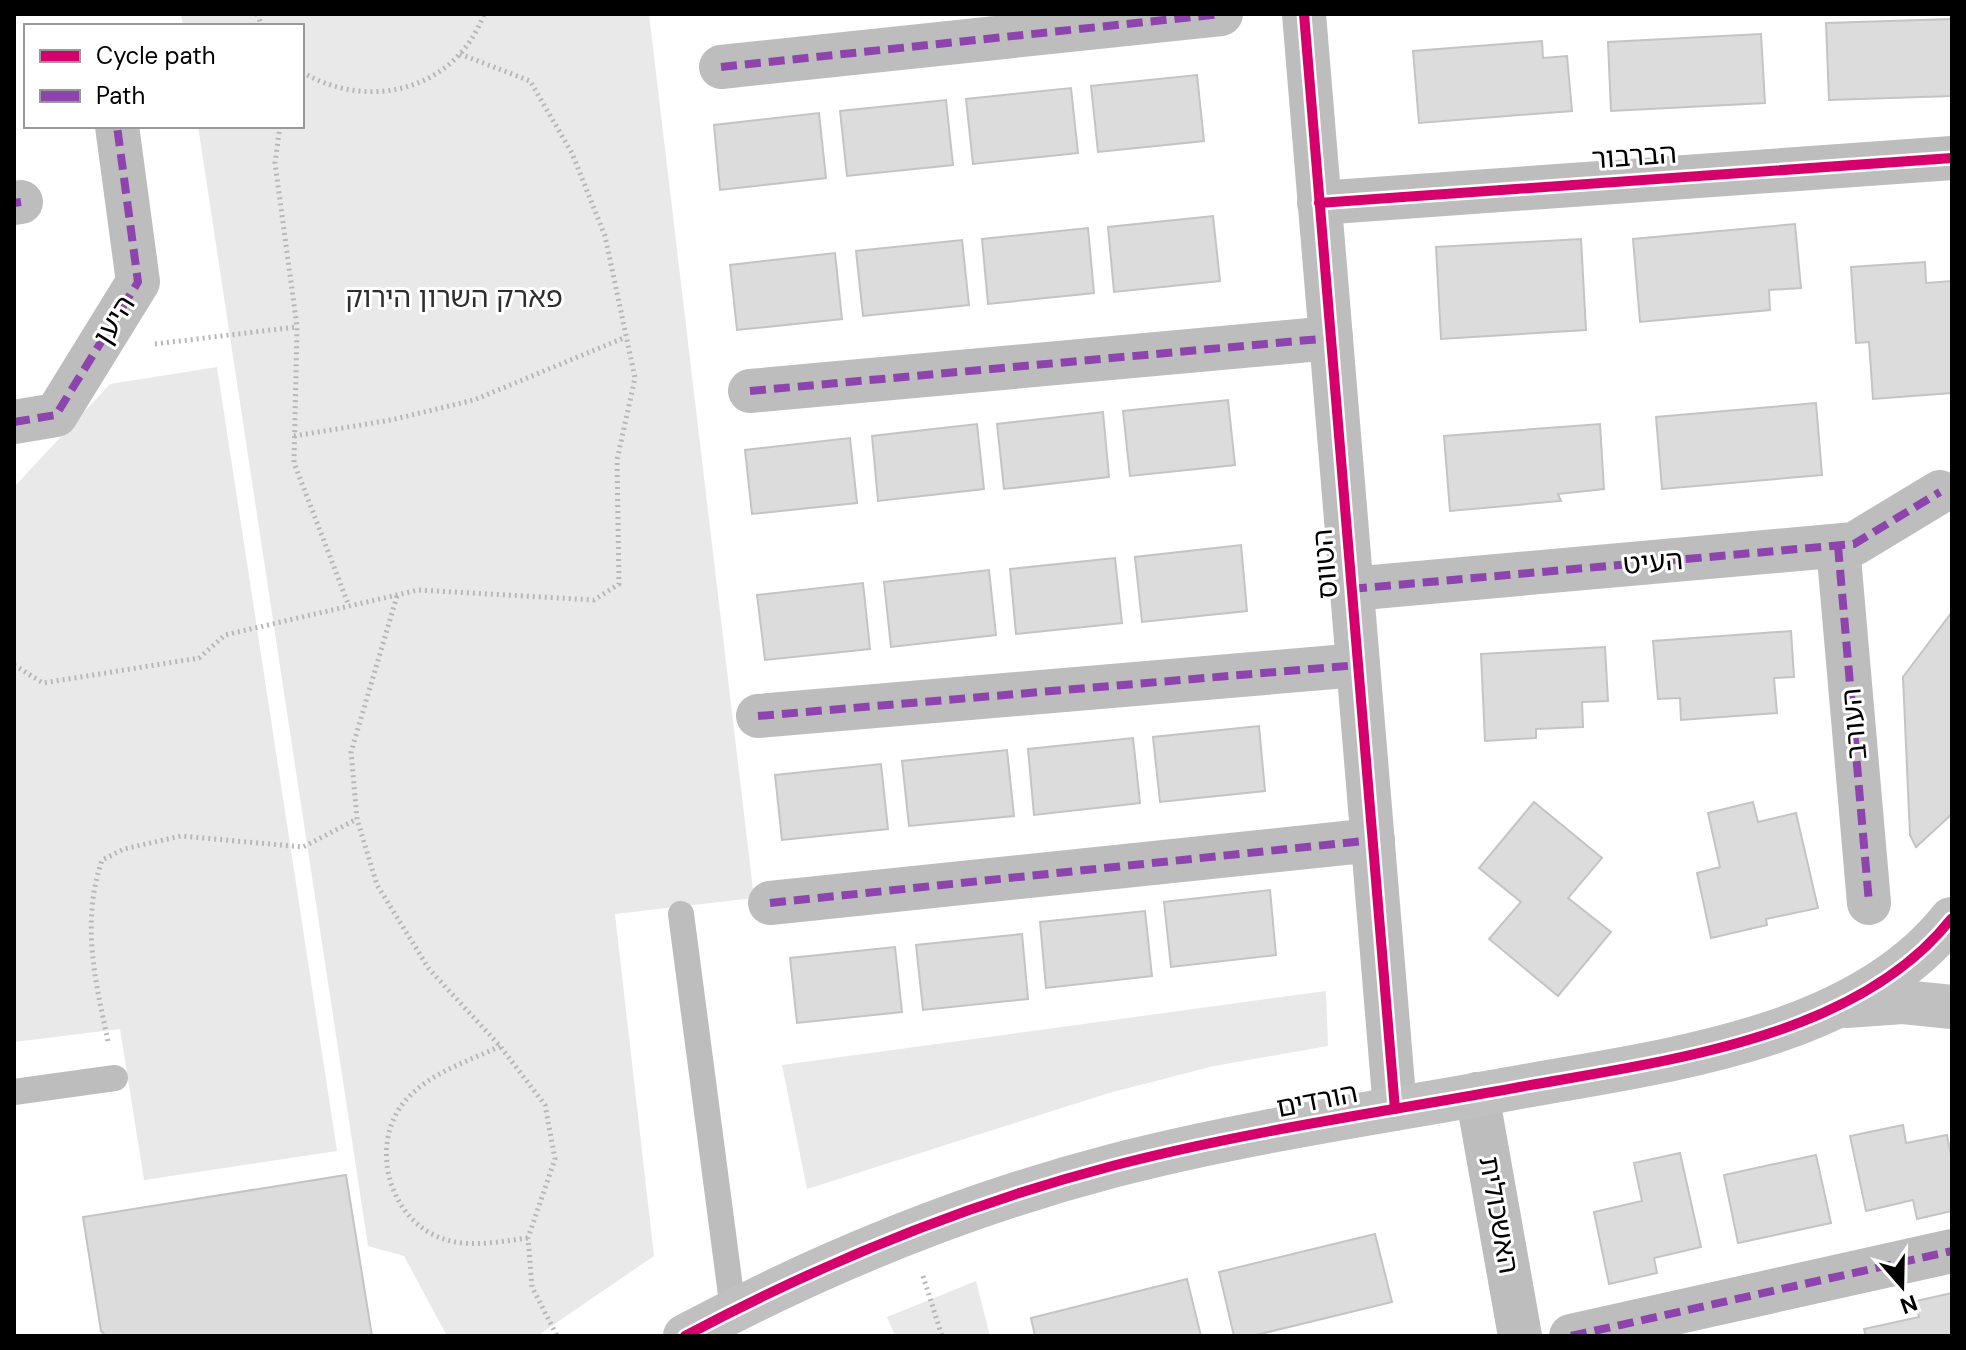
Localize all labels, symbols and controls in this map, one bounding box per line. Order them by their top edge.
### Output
legend [24,24,304,128]
text: Cycle path [96,40,215,71]
text: Path [96,80,145,111]
street label: הברבור [1590,135,1678,177]
park label: פארק השרון הירוק [345,279,563,316]
street label: היען [85,288,143,352]
street label: הטווס [1304,528,1346,600]
street label: העיט [1622,541,1684,583]
street label: העורב [1832,687,1876,761]
street label: הורדים [1273,1074,1361,1126]
street label: האשכולית [1470,1153,1528,1277]
north arrow [1862,1246,1942,1326]
text: N [1896,1288,1921,1321]

